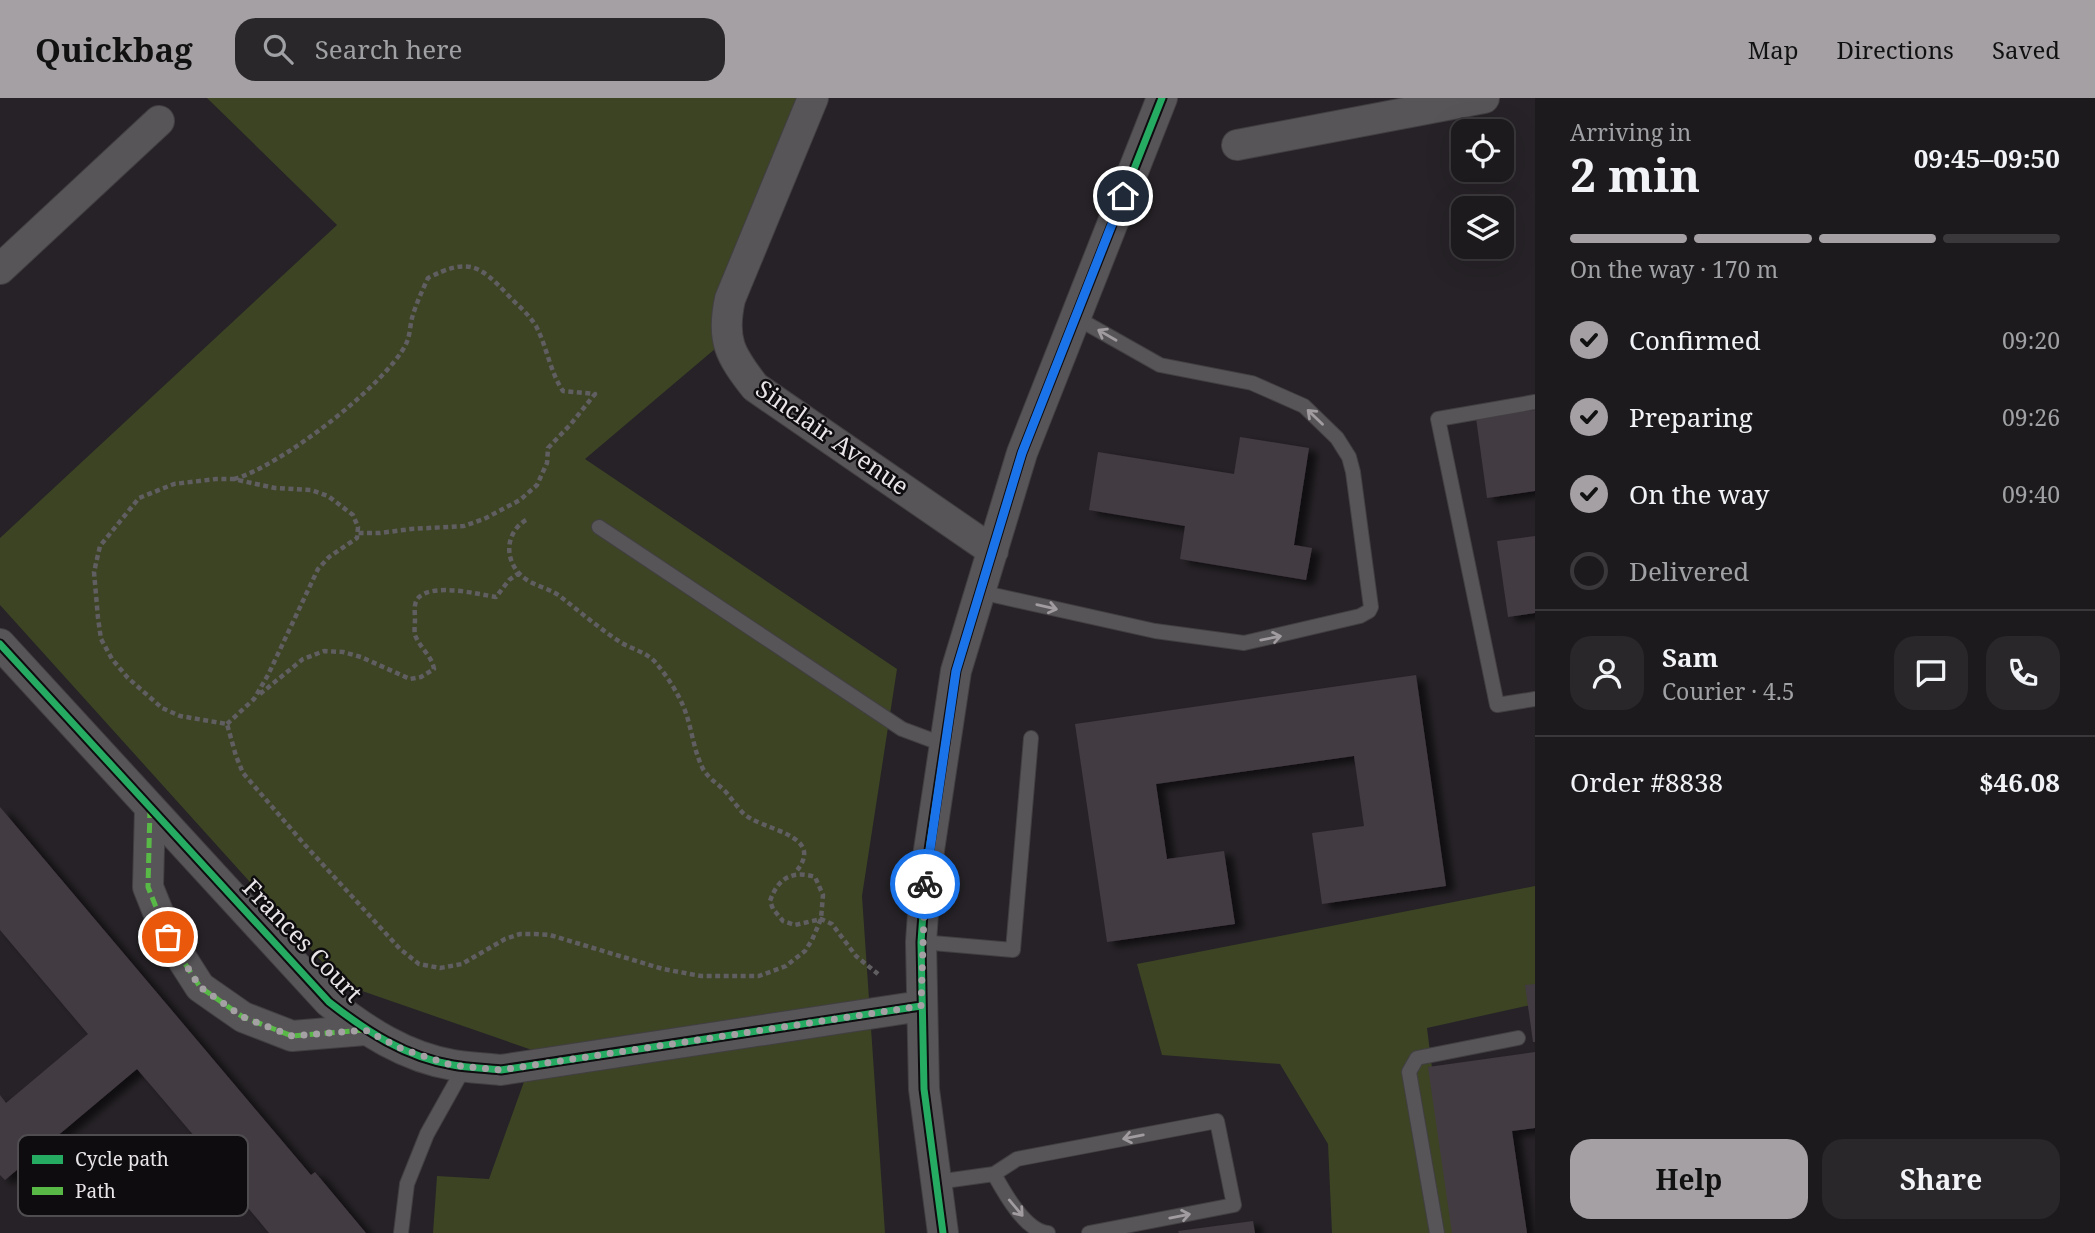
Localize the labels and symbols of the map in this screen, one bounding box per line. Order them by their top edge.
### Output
pin [1093,166,1153,226]
one-way arrow [1097,328,1117,342]
street label: Sinclair Avenue [750,372,916,502]
one-way arrow [1307,408,1324,425]
one-way arrow [1035,601,1058,615]
one-way arrow [1259,630,1282,644]
courier [890,849,960,919]
street label: Frances Court [236,871,370,1009]
pin [138,907,198,967]
one-way arrow [1122,1130,1145,1144]
legend [18,1135,248,1216]
text: Cycle path [75,1146,169,1172]
text: Path [75,1178,116,1204]
one-way arrow [1009,1199,1024,1217]
one-way arrow [1168,1208,1191,1222]

